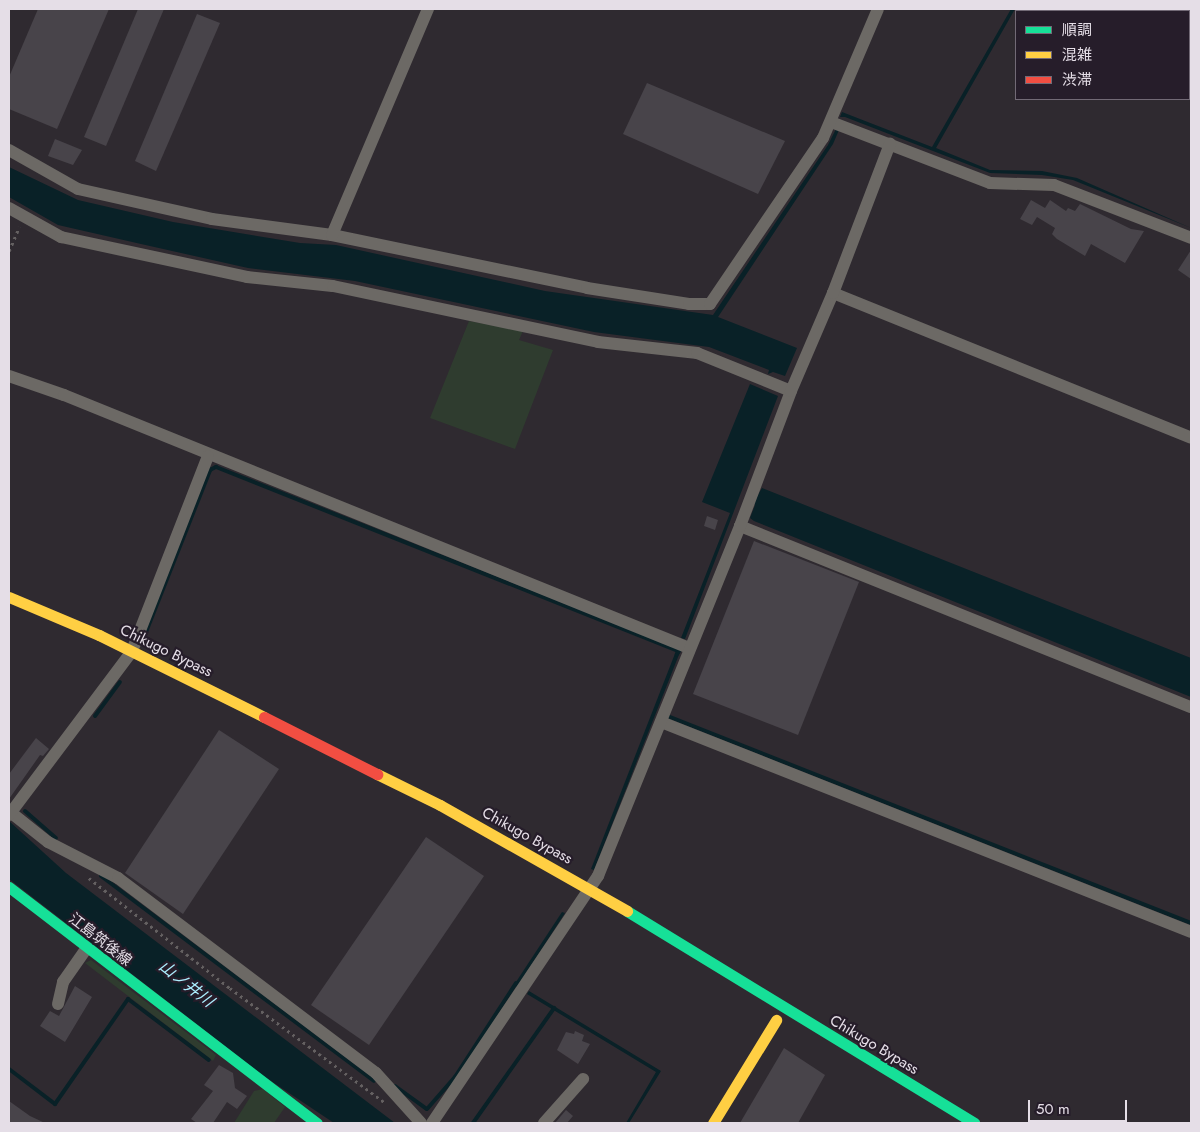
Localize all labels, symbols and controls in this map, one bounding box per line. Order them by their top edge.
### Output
legend [1015,10,1190,100]
text: 順調 [1062,19,1092,41]
text: 混雑 [1062,44,1092,66]
text: 渋滞 [1062,69,1092,91]
street label: Chikugo Bypass [117,621,215,681]
street label: Chikugo Bypass [479,804,575,868]
street label: 江島筑後線 [65,910,135,970]
water label: 山ノ井川 [155,957,217,1011]
street label: Chikugo Bypass [826,1011,922,1079]
scale bar [1030,1090,1129,1122]
text: 50 m [1036,1098,1070,1120]

